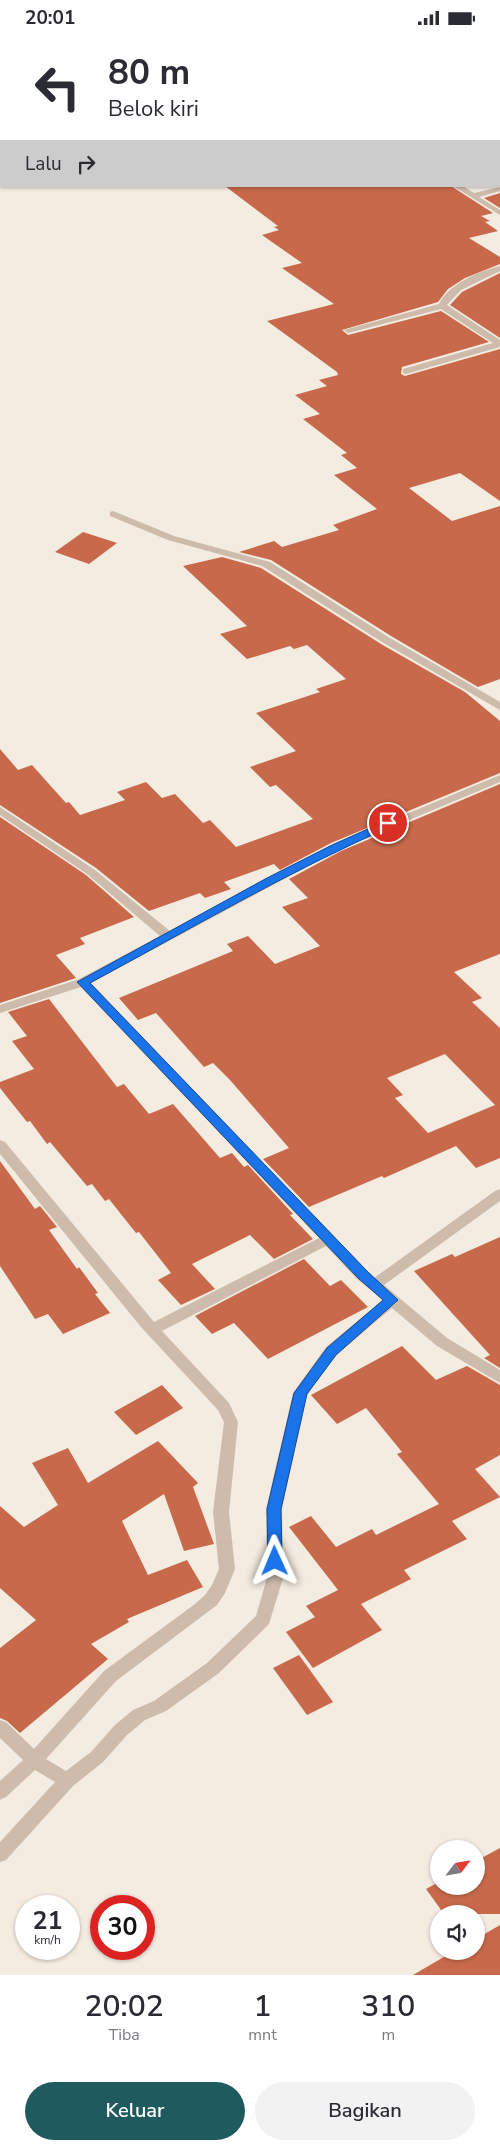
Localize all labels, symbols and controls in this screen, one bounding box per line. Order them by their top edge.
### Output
text: 20:01 [25,5,75,31]
text: 80 m [108,49,190,96]
icon: left [25,55,90,120]
text: Belok kiri [108,94,199,124]
icon: right [72,150,100,178]
text: Lalu [25,151,62,177]
pin [367,802,409,844]
icon: arrive [374,809,402,837]
position arrow [248,1534,300,1586]
north arrow [430,1840,485,1895]
map controls [430,1840,485,1960]
speed limit sign: 30 [90,1895,155,1960]
text: 21 [32,1904,63,1938]
button: sound [430,1905,485,1960]
text: km/h [34,1932,61,1948]
text: 20:02 [85,1986,164,2027]
text: 1 [254,1986,272,2027]
text: 310 [361,1986,415,2027]
text: Tiba [109,2024,140,2046]
text: mnt [248,2024,277,2046]
text: m [381,2024,395,2046]
button: Keluar [25,2082,245,2140]
button: Bagikan [255,2082,475,2140]

